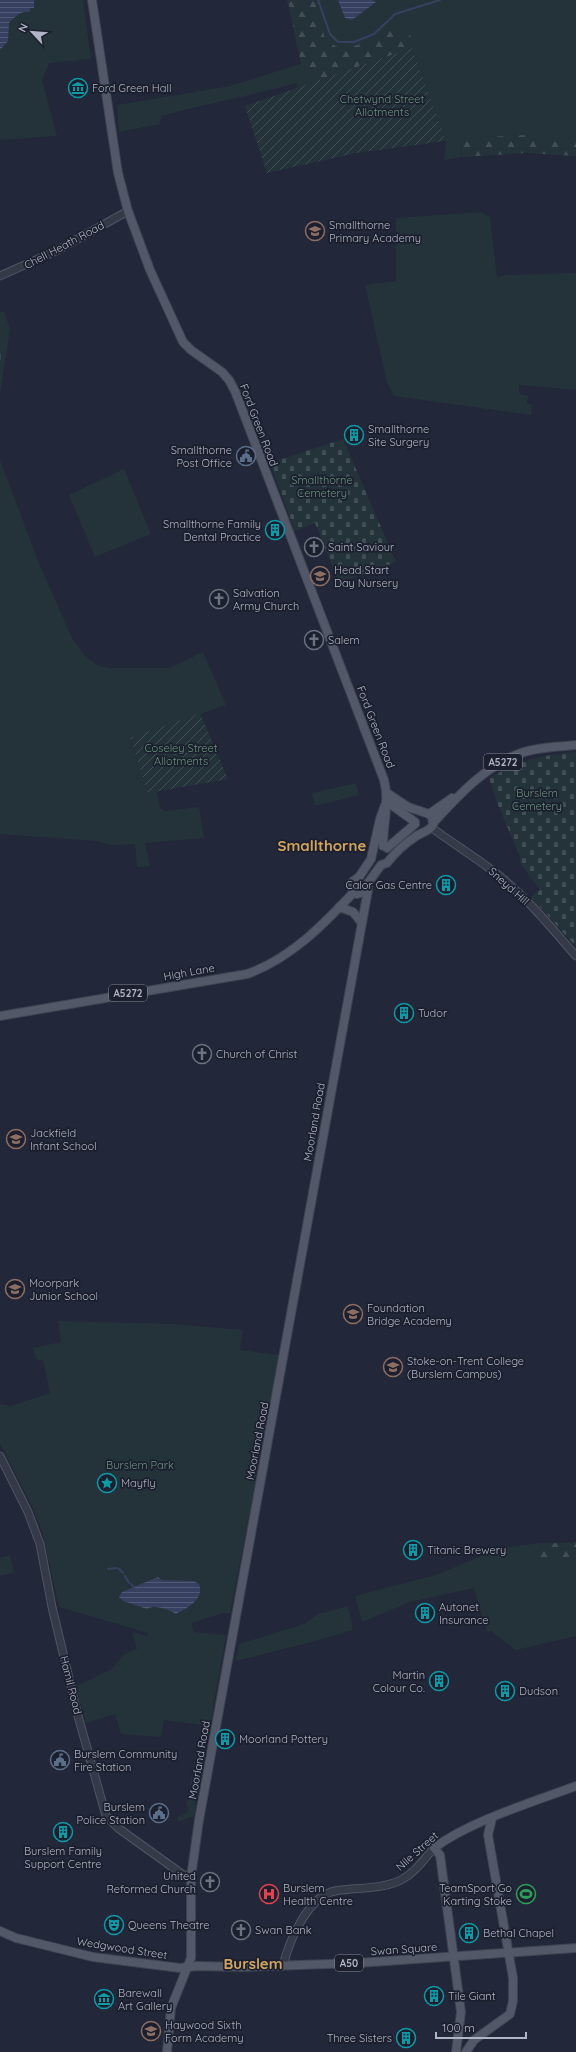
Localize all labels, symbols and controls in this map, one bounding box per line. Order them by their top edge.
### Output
north arrow [12,12,52,52]
text: N [15,21,31,34]
museum icon: Ford Green Hall [67,77,89,99]
place label: Ford Green Hall [92,81,171,95]
park label: Chetwynd Street Allotments [340,92,424,119]
street label: Chell Heath Road [21,218,107,272]
place label: Smallthorne Primary Academy [329,218,421,245]
school or university icon: Smallthorne Primary Academy [304,220,326,242]
street label: Ford Green Road [237,382,281,468]
place label: Smallthorne Site Surgery [368,422,429,449]
building icon: Smallthorne Site Surgery [343,424,365,446]
place label: Smallthorne Post Office [171,443,232,470]
public building icon: Smallthorne Post Office [235,445,257,467]
park label: Smallthorne Cemetery [291,473,353,500]
place label: Smallthorne Family Dental Practice [163,517,261,544]
building icon: Smallthorne Family Dental Practice [264,519,286,541]
church icon: Saint Saviour [303,536,325,558]
place label: Saint Saviour [328,540,395,554]
place label: Head Start Day Nursery [334,563,398,590]
school or university icon: Head Start Day Nursery [309,565,331,587]
place label: Salvation Army Church [233,586,299,613]
church icon: Salvation Army Church [208,588,230,610]
church icon: Salem [303,629,325,651]
place label: Salem [328,633,360,647]
street label: Ford Green Road [354,684,398,770]
park label: Coseley Street Allotments [144,741,218,768]
road number: A5272 [484,754,522,770]
park label: Burslem Cemetery [512,786,562,813]
district label: Smallthorne [278,836,367,855]
street label: Sneyd Hill [486,864,532,908]
building icon: Calor Gas Centre [435,874,457,896]
place label: Calor Gas Centre [346,878,432,892]
street label: High Lane [162,961,216,983]
road number: A5272 [109,985,147,1001]
building icon: Tudor [393,1002,415,1024]
place label: Tudor [418,1006,448,1020]
church icon: Church of Christ [191,1043,213,1065]
place label: Church of Christ [216,1047,297,1061]
street label: Moorland Road [300,1082,328,1162]
place label: Jackfield Infant School [30,1126,97,1153]
school or university icon: Jackfield Infant School [5,1128,27,1150]
place label: Moorpark Junior School [29,1276,98,1303]
school or university icon: Moorpark Junior School [4,1278,26,1300]
place label: Foundation Bridge Academy [367,1301,452,1328]
school or university icon: Foundation Bridge Academy [342,1303,364,1325]
place label: Stoke-on-Trent College (Burslem Campus) [407,1354,524,1381]
school or university icon: Stoke-on-Trent College (Burslem Campus) [382,1356,404,1378]
street label: Moorland Road [243,1401,271,1481]
park label: Burslem Park [106,1458,174,1472]
place icon: Mayfly [96,1472,118,1494]
place label: Mayfly [121,1476,156,1490]
building icon: Titanic Brewery [402,1539,424,1561]
place label: Titanic Brewery [427,1543,506,1557]
place label: Autonet Insurance [439,1600,489,1627]
building icon: Autonet Insurance [414,1602,436,1624]
street label: Hamil Road [57,1654,85,1716]
place label: Martin Colour Co. [373,1668,425,1695]
building icon: Martin Colour Co. [428,1670,450,1692]
building icon: Dudson [494,1680,516,1702]
place label: Dudson [519,1684,558,1698]
street label: Moorland Road [185,1720,213,1800]
building icon: Moorland Pottery [214,1728,236,1750]
place label: Moorland Pottery [239,1732,328,1746]
place label: Burslem Community Fire Station [74,1747,177,1774]
public building icon: Burslem Community Fire Station [49,1749,71,1771]
place label: Burslem Police Station [76,1800,145,1827]
public building icon: Burslem Police Station [148,1802,170,1824]
building icon: Burslem Family Support Centre [52,1821,74,1843]
street label: Nile Street [393,1828,441,1874]
place label: Burslem Family Support Centre [24,1844,102,1871]
place label: United Reformed Church [106,1869,196,1896]
church icon: United Reformed Church [199,1871,221,1893]
place label: Burslem Health Centre [283,1881,353,1908]
place label: TeamSport Go Karting Stoke [439,1881,512,1908]
hospital icon: Burslem Health Centre [258,1883,280,1905]
sports icon: TeamSport Go Karting Stoke [515,1883,537,1905]
theatre icon: Queens Theatre [103,1914,125,1936]
place label: Queens Theatre [128,1918,210,1932]
church icon: Swan Bank [230,1919,252,1941]
building icon: Bethal Chapel [458,1922,480,1944]
place label: Swan Bank [255,1923,312,1937]
place label: Bethal Chapel [483,1926,554,1940]
street label: Wedgwood Street [76,1934,169,1962]
street label: Swan Square [370,1940,438,1958]
district label: Burslem [224,1954,282,1973]
road number: A50 [335,1955,363,1971]
building icon: Tile Giant [423,1985,445,2007]
place label: Barewall Art Gallery [118,1986,172,2013]
museum icon: Barewall Art Gallery [93,1988,115,2010]
place label: Tile Giant [448,1989,496,2003]
scale bar [436,2014,526,2040]
place label: Haywood Sixth Form Academy [165,2018,244,2045]
school or university icon: Haywood Sixth Form Academy [140,2020,162,2042]
text: 100 m [442,2020,475,2035]
building icon: Three Sisters [395,2027,417,2049]
place label: Three Sisters [327,2031,392,2045]

